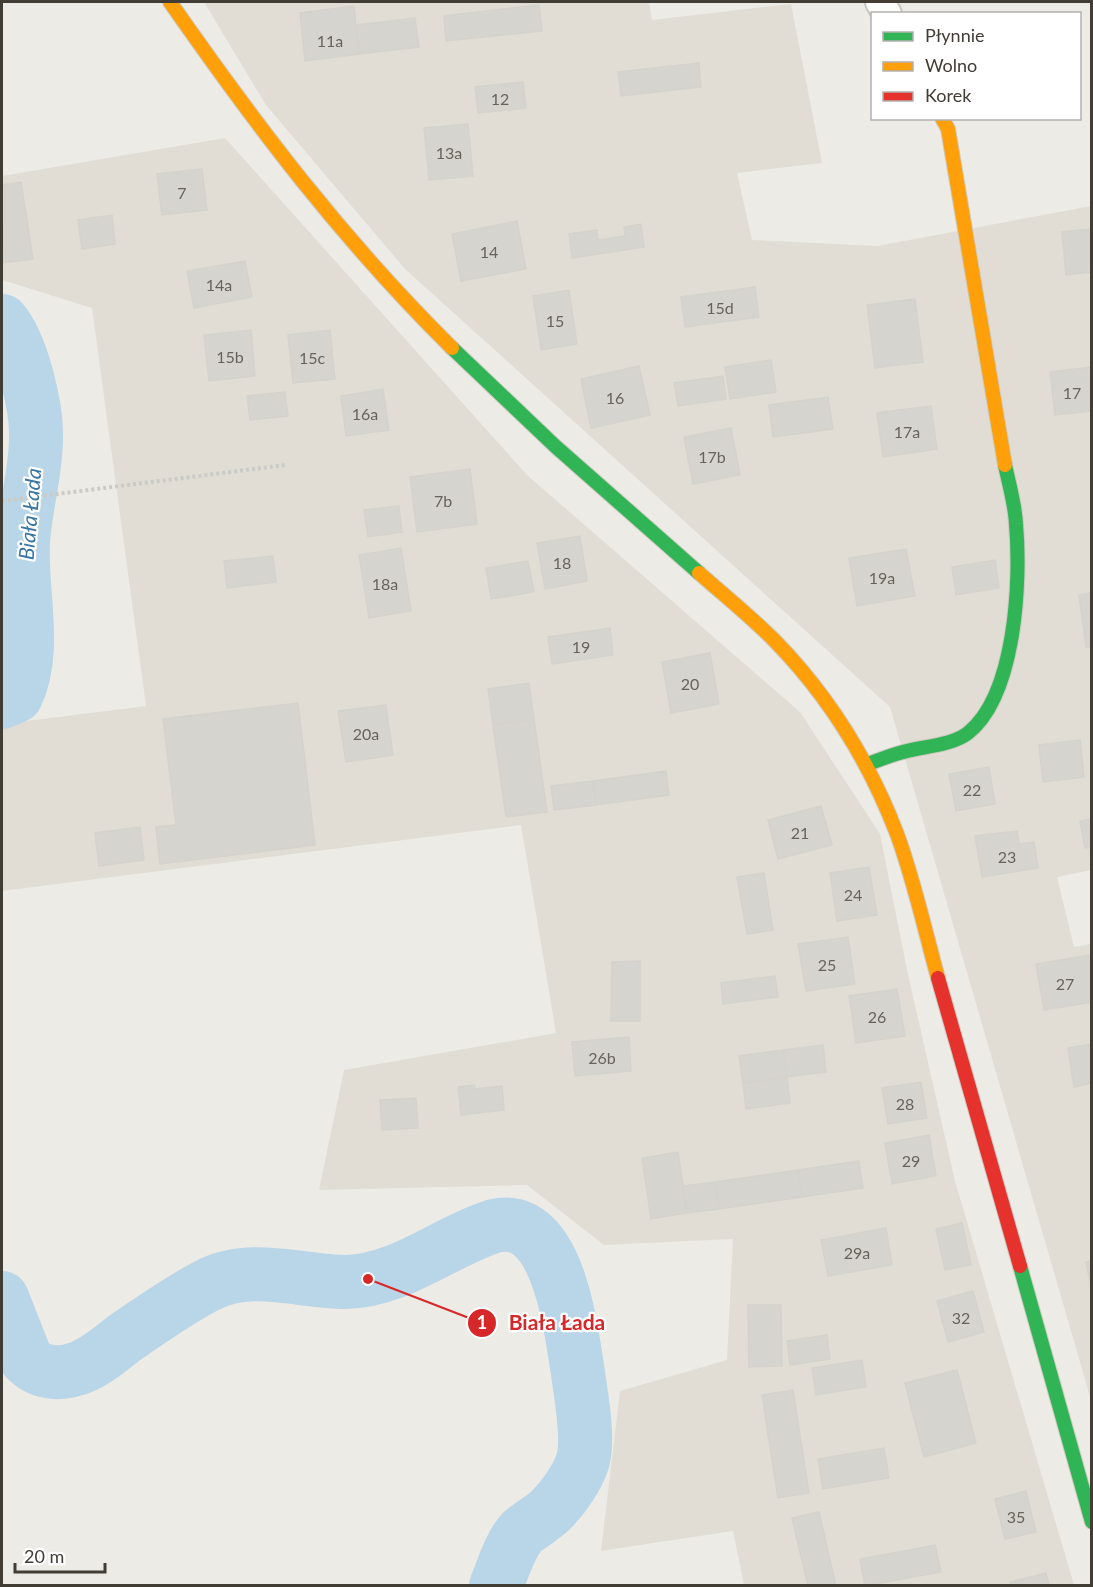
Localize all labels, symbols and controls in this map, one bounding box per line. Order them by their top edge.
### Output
legend [871,12,1081,120]
text: Płynnie [925,24,985,46]
house number: 11a [317,31,343,50]
text: Wolno [925,54,977,76]
text: Korek [925,84,972,106]
house number: 12 [491,89,509,108]
house number: 13a [436,143,462,162]
house number: 7 [177,183,187,202]
house number: 14 [480,242,498,261]
house number: 14a [206,275,232,294]
house number: 15d [706,298,734,317]
house number: 15 [546,311,564,330]
house number: 15b [216,347,244,366]
house number: 15c [299,348,325,367]
house number: 17 [1063,383,1081,402]
house number: 16 [606,388,624,407]
house number: 16a [352,404,378,423]
house number: 17a [894,422,920,441]
house number: 17b [698,447,726,466]
water label: Biała Łada [13,467,45,561]
house number: 7b [434,491,452,510]
house number: 18 [553,553,571,572]
house number: 19a [869,568,895,587]
house number: 18a [372,574,398,593]
house number: 19 [572,637,590,656]
house number: 20 [681,674,699,693]
house number: 20a [353,724,379,743]
house number: 22 [963,780,981,799]
house number: 21 [791,823,809,842]
house number: 23 [998,847,1016,866]
house number: 24 [844,885,862,904]
house number: 25 [818,955,836,974]
house number: 27 [1056,974,1074,993]
house number: 26 [868,1007,886,1026]
house number: 26b [588,1048,616,1067]
house number: 28 [896,1094,914,1113]
house number: 29 [902,1151,920,1170]
house number: 29a [844,1243,870,1262]
callout: Biała Łada [467,1303,617,1342]
house number: 32 [952,1308,970,1327]
text: Biała Łada [509,1309,605,1334]
text: 1 [477,1311,487,1333]
house number: 35 [1007,1507,1025,1526]
scale bar [15,1536,105,1574]
text: 20 m [24,1545,64,1567]

